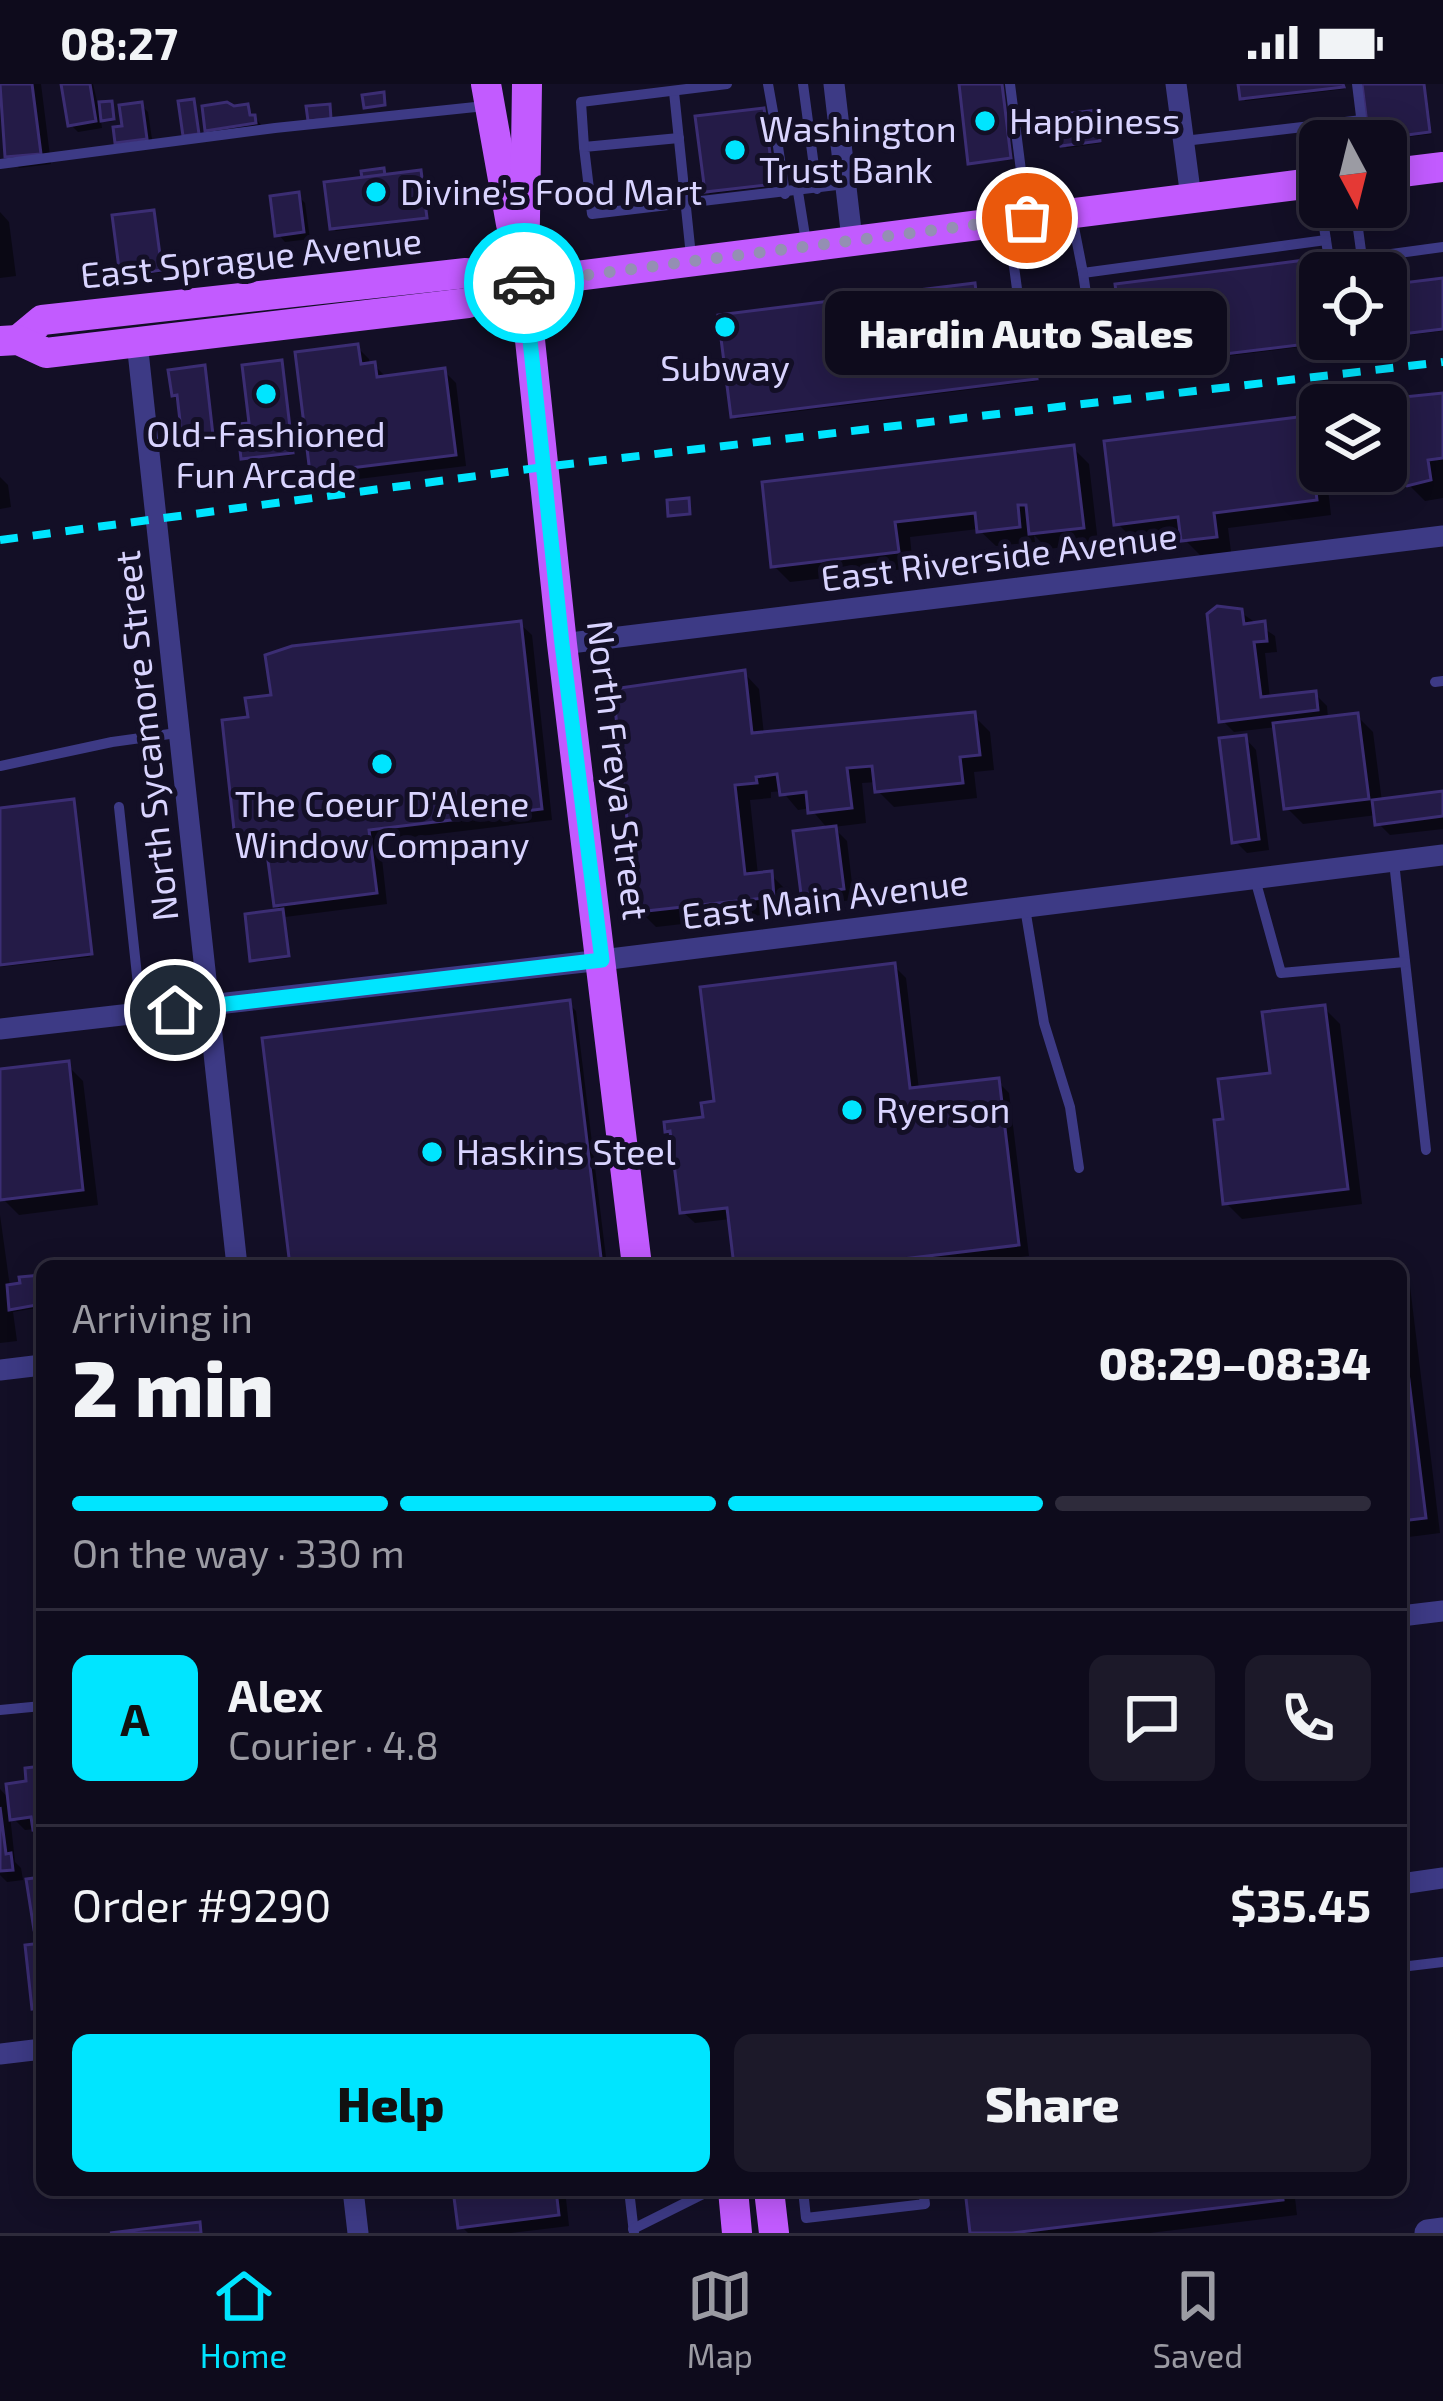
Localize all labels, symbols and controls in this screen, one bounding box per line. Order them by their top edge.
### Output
text: 08:27 [60,15,178,69]
place label: Happiness [1009,98,1180,141]
place label: Washington Trust Bank [759,106,957,190]
marker: Happiness [972,108,998,134]
north arrow [1299,120,1407,228]
map controls [1299,120,1407,492]
marker: Washington Trust Bank [722,137,748,163]
pin [976,167,1078,269]
place label: Divine's Food Mart [400,169,703,212]
marker: Divine's Food Mart [363,179,389,205]
icon: bag [994,185,1060,251]
street label: East Sprague Avenue [78,217,424,296]
courier [464,223,584,343]
icon: car [491,250,557,316]
button: locate [1299,252,1407,360]
callout: Hardin Auto Sales [826,290,1228,374]
text: Hardin Auto Sales [859,309,1193,356]
marker: Subway [712,314,738,340]
place label: Subway [660,345,790,388]
marker: Old-Fashioned Fun Arcade [253,381,279,407]
button: layers [1299,384,1407,492]
place label: Old-Fashioned Fun Arcade [146,411,386,495]
street label: East Riverside Avenue [818,512,1179,599]
street label: North Sycamore Street [104,549,185,924]
street label: North Freya Street [580,618,659,922]
marker: The Coeur D'Alene Window Company [369,751,395,777]
place label: The Coeur D'Alene Window Company [234,781,530,865]
street label: East Main Avenue [679,859,971,936]
pin [124,959,226,1061]
icon: home [142,977,208,1043]
place label: Ryerson [876,1087,1011,1130]
marker: Ryerson [839,1097,865,1123]
place label: Haskins Steel [456,1129,676,1172]
marker: Haskins Steel [419,1139,445,1165]
text: Arriving in [72,1294,253,1341]
text: 08:29–08:34 [1099,1335,1371,1389]
text: 2 min [72,1339,274,1433]
text: On the way · 330 m [72,1529,405,1576]
button: chat [1089,1655,1215,1781]
button: phone [1245,1655,1371,1781]
text: Alex [228,1667,323,1721]
text: A [120,1691,150,1745]
text: Courier · 4.8 [228,1721,439,1768]
text: Order #9290 [72,1877,331,1931]
text: $35.45 [1230,1877,1371,1931]
button: Help [72,2034,710,2172]
button: Share [734,2034,1371,2172]
tab: Home [200,2263,287,2375]
tab: Map [687,2263,753,2375]
tab: Saved [1153,2263,1243,2375]

